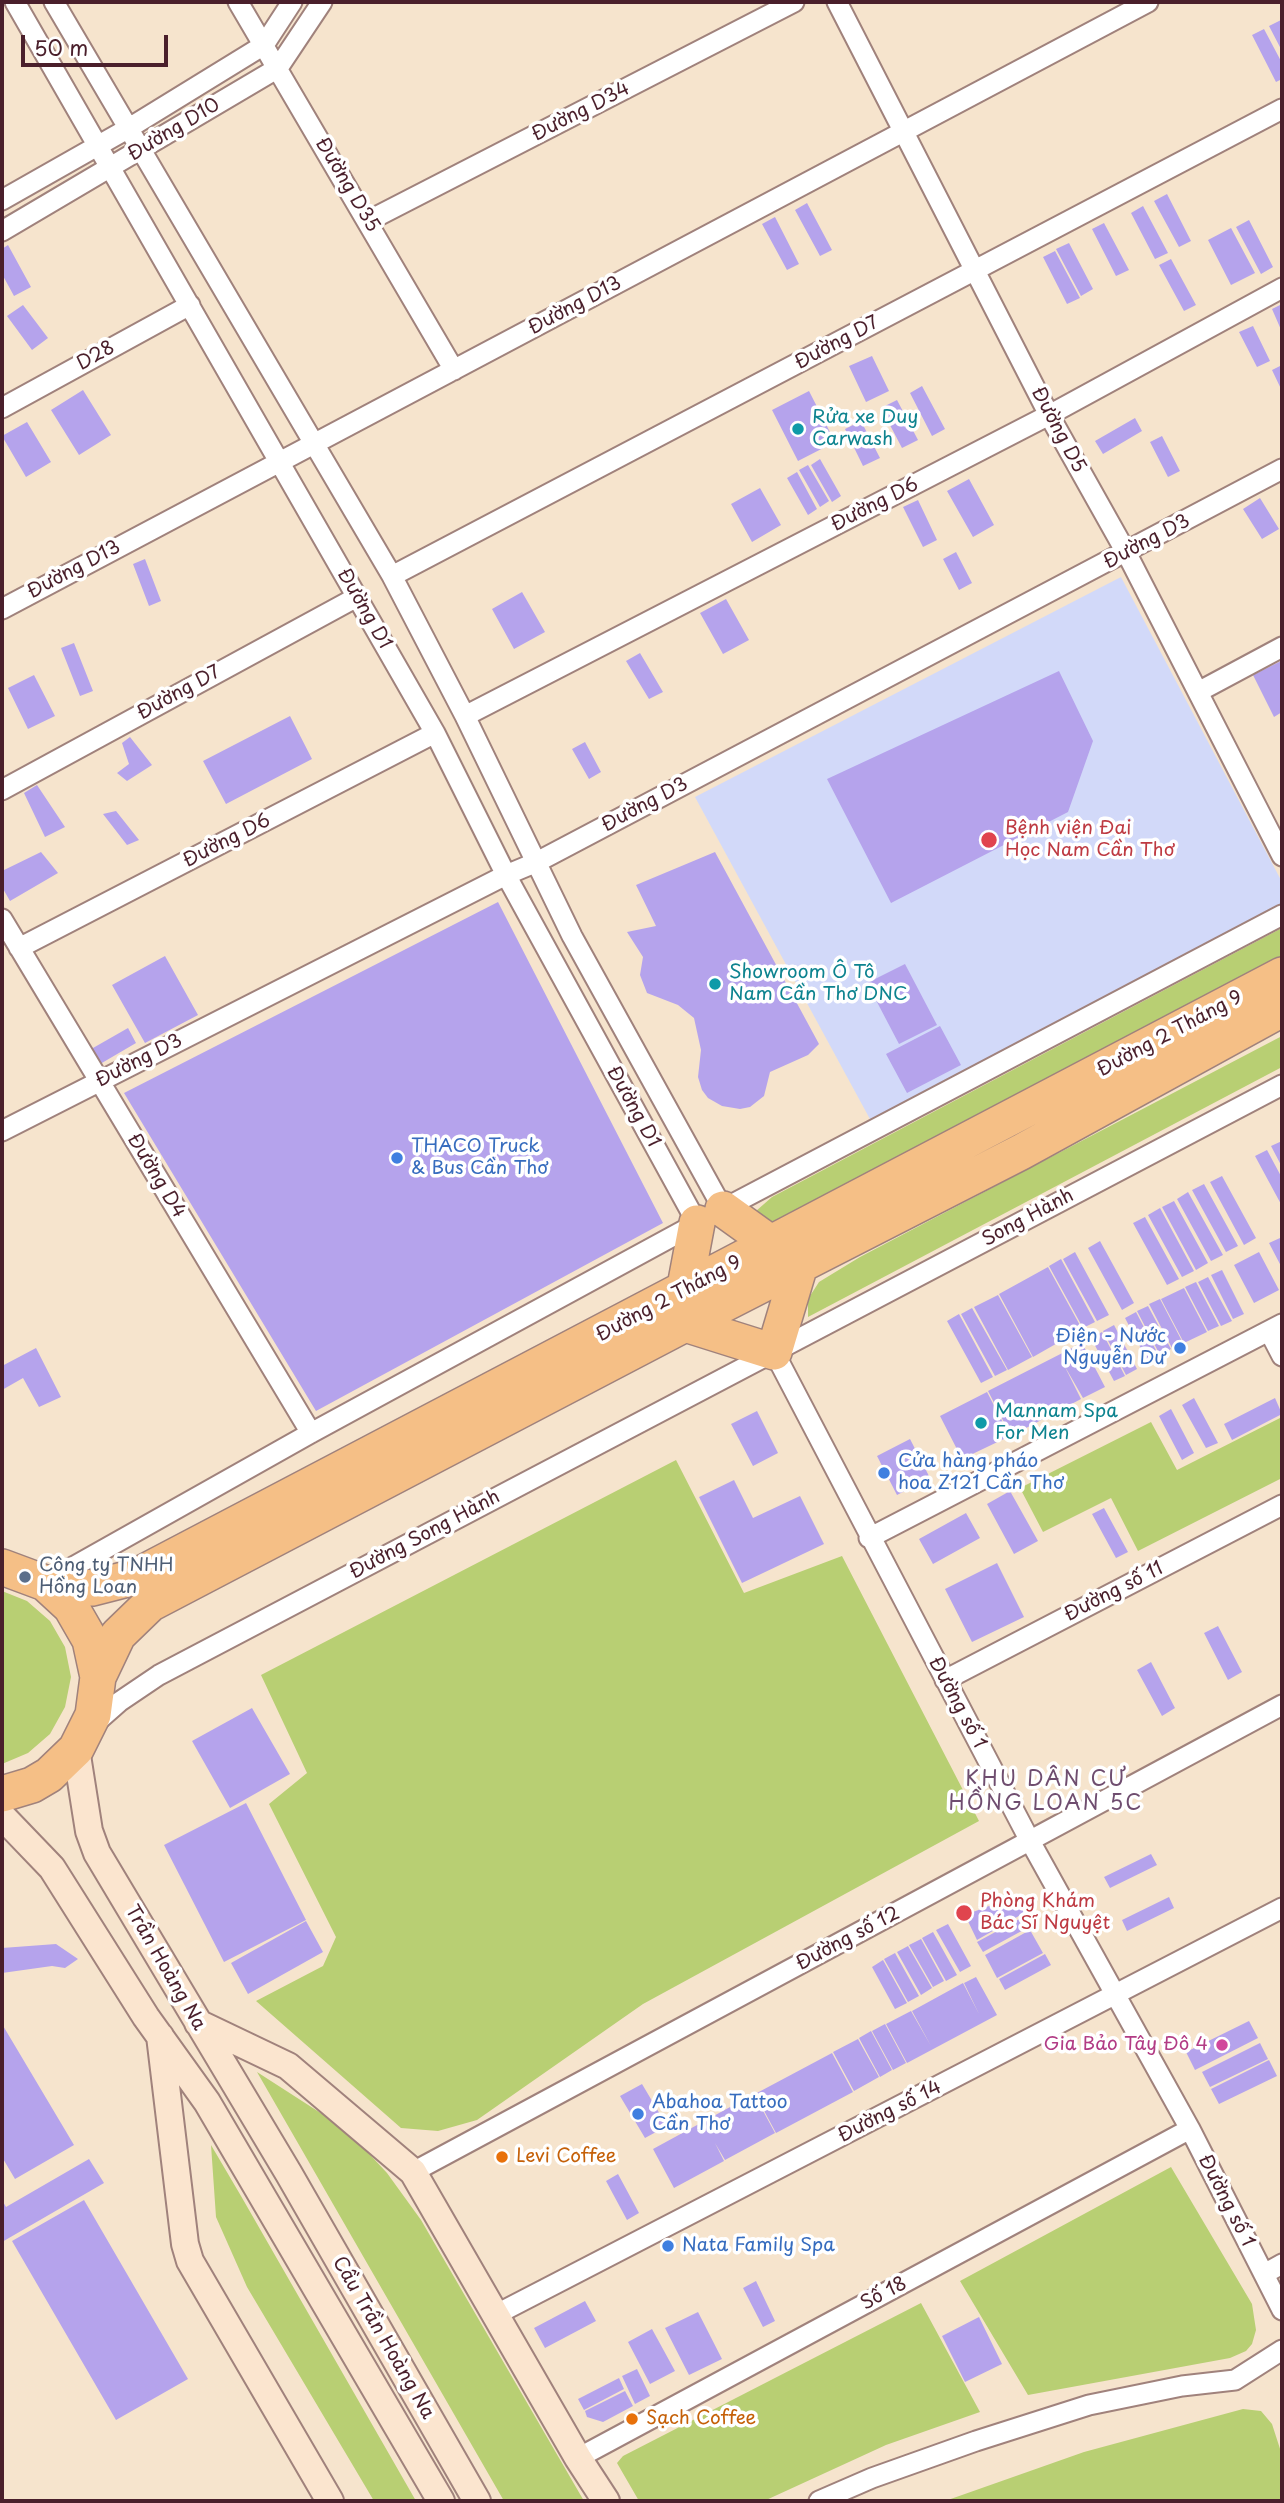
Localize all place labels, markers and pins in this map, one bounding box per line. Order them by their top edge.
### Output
place label: Rửa xe Duy Carwash [812,407,918,451]
marker: Rửa xe Duy Carwash [790,421,806,437]
place label: Bệnh viện Đại Học Nam Cần Thơ [1005,818,1174,862]
marker: Bệnh viện Đại Học Nam Cần Thơ [979,830,999,850]
place label: Showroom Ô Tô Nam Cần Thơ DNC [729,962,908,1006]
marker: Showroom Ô Tô Nam Cần Thơ DNC [707,976,723,992]
place label: THACO Truck & Bus Cần Thơ [411,1136,548,1180]
marker: THACO Truck & Bus Cần Thơ [389,1150,405,1166]
place label: Điện - Nước Nguyễn Dư [1056,1326,1166,1370]
marker: Điện - Nước Nguyễn Dư [1172,1340,1188,1356]
place label: Mannam Spa For Men [995,1401,1118,1445]
marker: Mannam Spa For Men [973,1415,989,1431]
place label: Cửa hàng pháo hoa Z121 Cần Thơ [898,1451,1064,1495]
marker: Cửa hàng pháo hoa Z121 Cần Thơ [876,1465,892,1481]
place label: Công ty TNHH Hồng Loan [39,1555,173,1599]
marker: Công ty TNHH Hồng Loan [17,1569,33,1585]
place label: Phòng Khám Bác Sĩ Nguyệt [980,1891,1110,1935]
marker: Phòng Khám Bác Sĩ Nguyệt [954,1903,974,1923]
place label: Gia Bảo Tây Đô 4 [1044,2034,1208,2056]
marker: Gia Bảo Tây Đô 4 [1214,2037,1230,2053]
place label: Abahoa Tattoo Cần Thơ [652,2092,788,2136]
marker: Abahoa Tattoo Cần Thơ [630,2106,646,2122]
place label: Levi Coffee [516,2146,617,2168]
marker: Levi Coffee [494,2149,510,2165]
place label: Nata Family Spa [682,2235,835,2257]
marker: Nata Family Spa [660,2238,676,2254]
place label: Sạch Coffee [646,2408,756,2430]
marker: Sạch Coffee [624,2411,640,2427]

